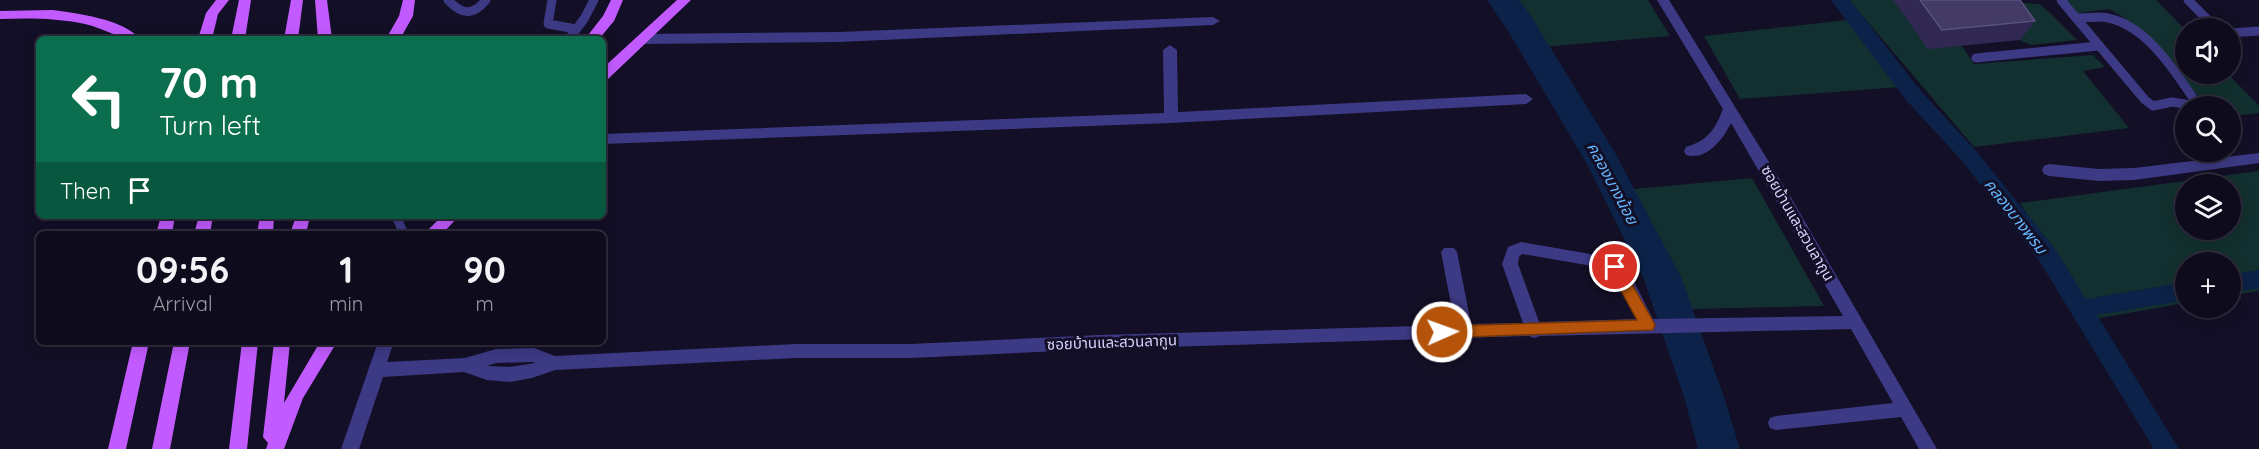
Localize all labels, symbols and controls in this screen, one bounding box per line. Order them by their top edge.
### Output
map controls [2175,18,2241,318]
button: sound [2175,18,2241,84]
text: 70 m [159,56,258,109]
icon: left [60,60,138,138]
button: search [2175,96,2241,162]
text: Turn left [159,108,261,142]
water label: คลองบางน้อย [1583,139,1644,229]
street label: ซอยบ้านและสวนลากูน [1757,162,1839,284]
icon: arrive [123,174,156,207]
water label: คลองบางพรม [1980,174,2052,259]
button: layers [2175,174,2241,240]
text: Then [60,177,111,205]
pin [1589,241,1640,292]
text: 09:56 [136,247,229,292]
text: 1 [339,247,353,292]
text: 90 [463,247,506,292]
icon: arrive [1598,250,1631,283]
button: + [2175,252,2241,318]
text: Arrival [153,291,213,316]
text: min [329,291,363,316]
text: m [476,291,494,316]
position arrow [1410,300,1474,364]
street label: ซอยบ้านและสวนลากูน [1047,330,1177,354]

